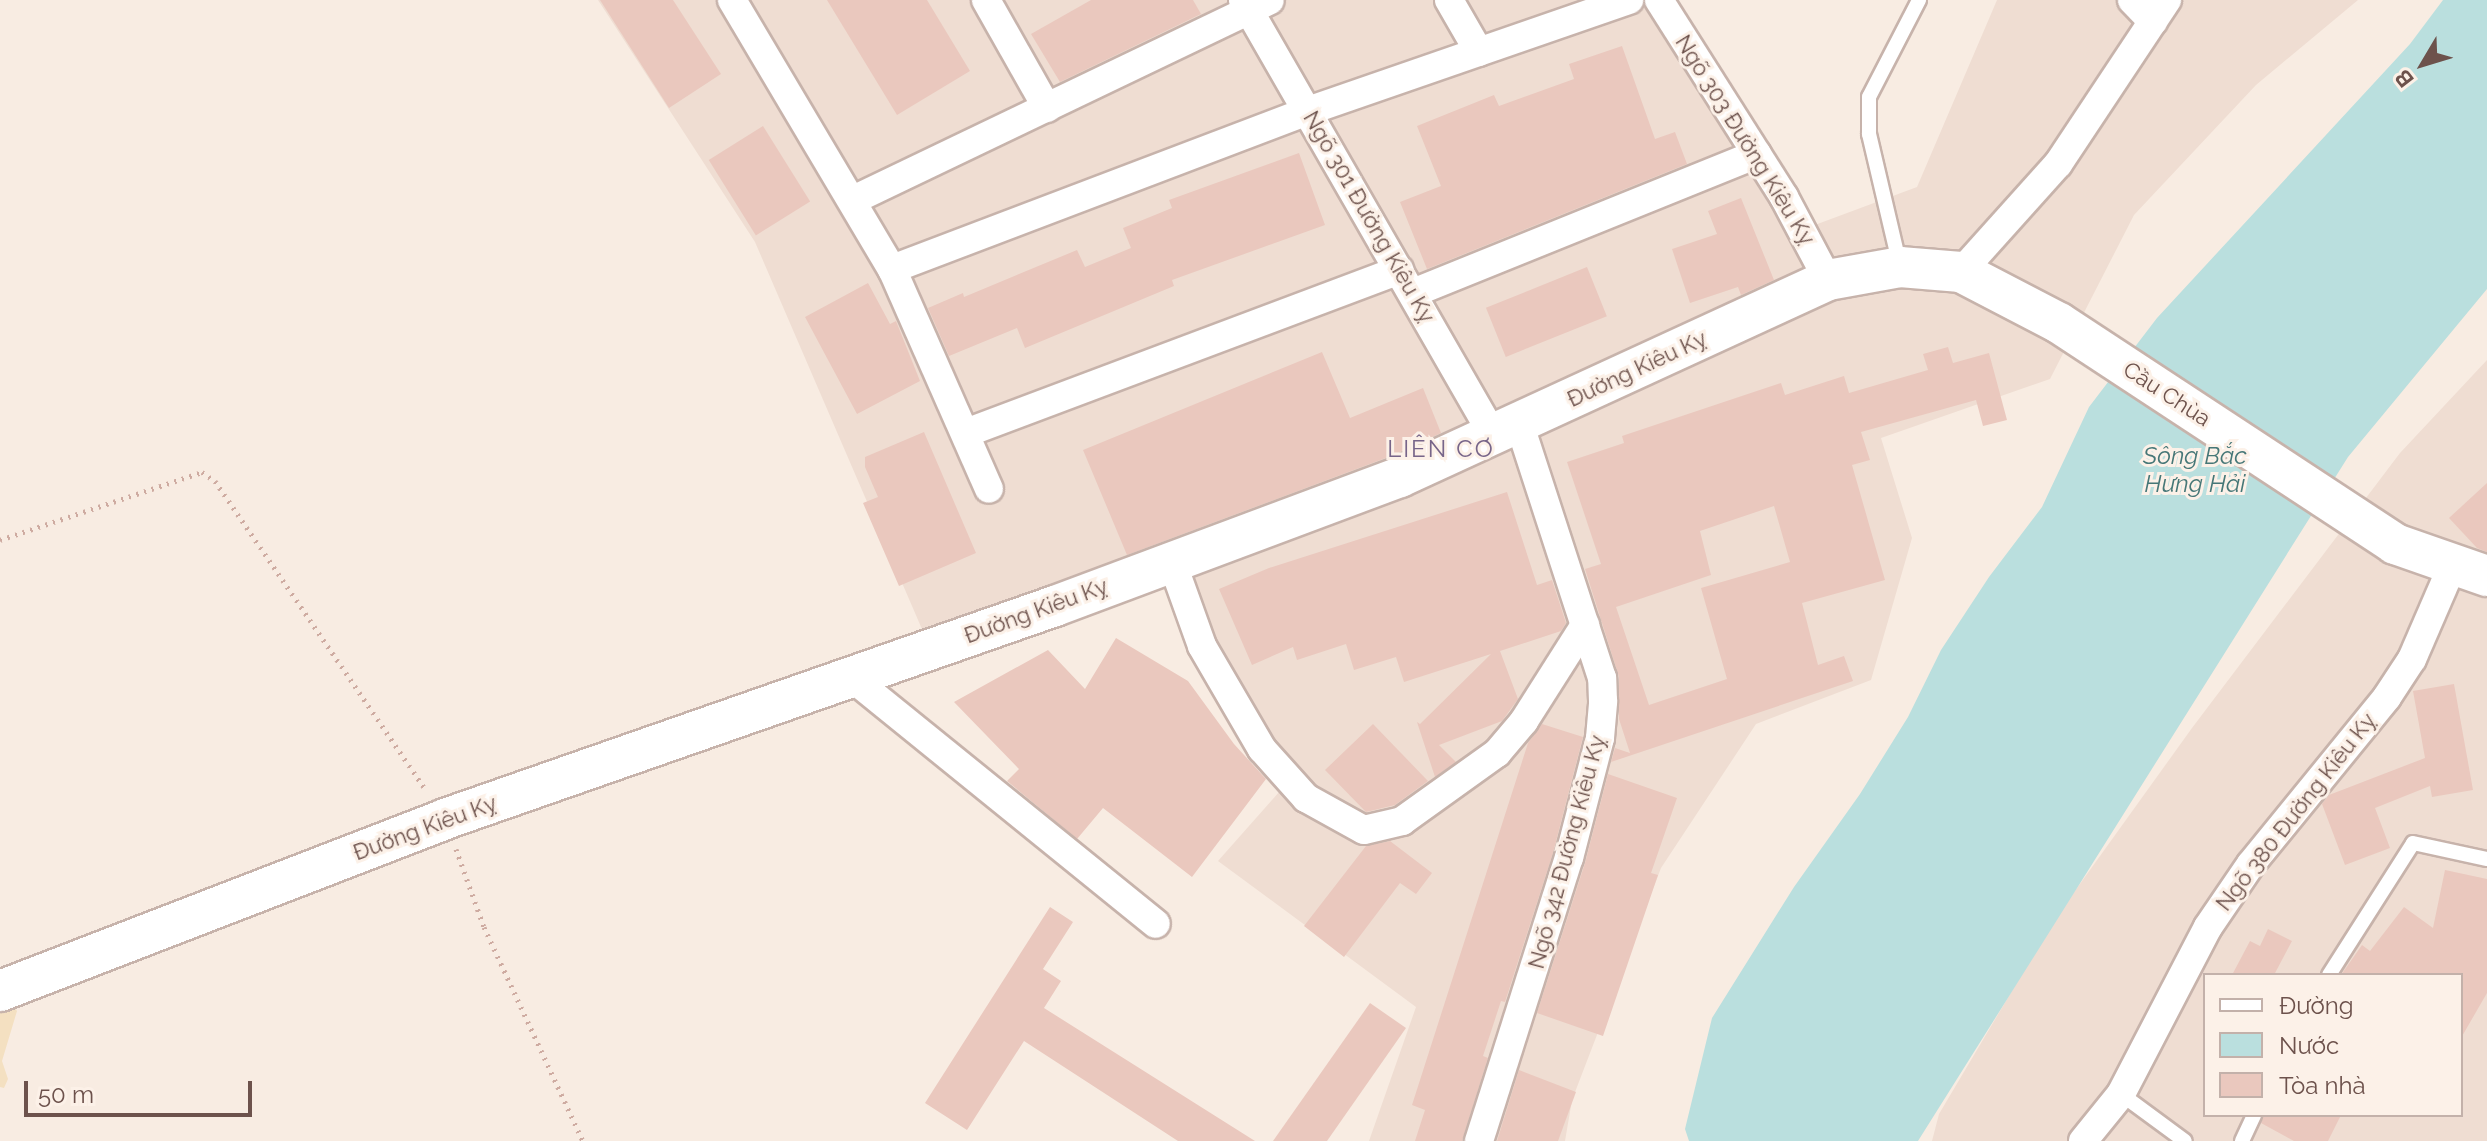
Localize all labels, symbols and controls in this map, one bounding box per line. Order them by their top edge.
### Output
north arrow [2383,24,2463,104]
street label: Ngõ 303 Đường Kiêu Kỵ [1670,30,1820,250]
text: B [2389,65,2419,93]
street label: Ngõ 301 Đường Kiêu Kỵ [1298,106,1440,328]
street label: Đường Kiêu Kỵ [1563,325,1711,413]
street label: Cầu Chùa [2118,356,2216,432]
district label: LIÊN CƠ [1387,435,1495,463]
water label: Sông Bắc Hưng Hải [2143,442,2247,498]
street label: Đường Kiêu Kỵ [961,573,1111,649]
street label: Ngõ 380 Đường Kiêu Kỵ [2211,708,2381,916]
street label: Ngõ 342 Đường Kiêu Kỵ [1523,732,1611,972]
street label: Đường Kiêu Kỵ [350,790,500,866]
legend [2203,973,2463,1117]
text: Đường [2279,991,2354,1020]
text: Nước [2279,1031,2339,1060]
scale bar [28,1065,256,1115]
text: Tòa nhà [2279,1071,2366,1100]
text: 50 m [38,1080,94,1109]

